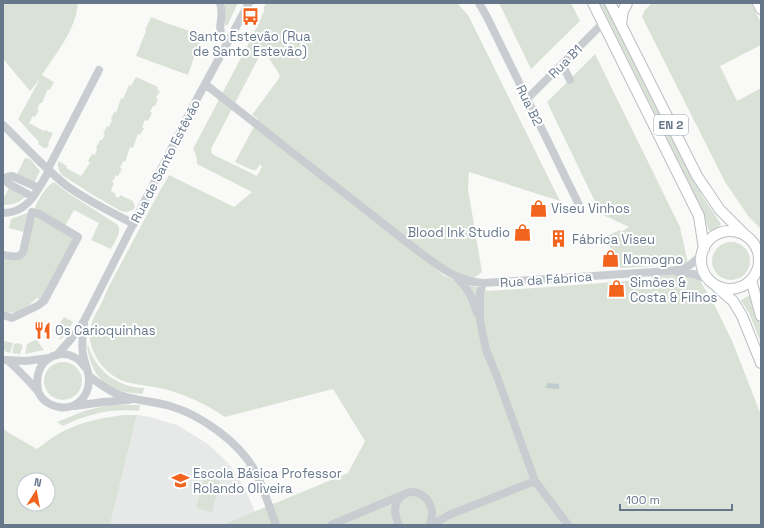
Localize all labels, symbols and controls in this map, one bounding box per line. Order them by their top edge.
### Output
bus stop icon: Santo Estevão (Rua de Santo Estevão) [240,7,260,27]
place label: Santo Estevão (Rua de Santo Estevão) [189,28,311,60]
street label: Rua B1 [545,41,586,82]
street label: Rua B2 [512,82,547,129]
street label: Rua de Santo Estêvão [127,97,204,226]
road number: EN 2 [654,115,688,135]
shop icon: Viseu Vinhos [528,198,548,218]
place label: Viseu Vinhos [551,200,630,217]
shop icon: Blood Ink Studio [513,222,533,242]
place label: Blood Ink Studio [407,224,510,241]
building icon: Fábrica Viseu [549,229,569,249]
place label: Fábrica Viseu [572,231,655,248]
shop icon: Nomogno [600,249,620,269]
place label: Nomogno [623,251,683,268]
street label: Rua da Fábrica [499,268,593,291]
place label: Simões & Costa & Filhos [630,274,717,306]
shop icon: Simões & Costa & Filhos [607,279,627,299]
restaurant icon: Os Carioquinhas [32,320,52,340]
place label: Os Carioquinhas [55,322,156,339]
place label: Escola Básica Professor Rolando Oliveira [193,465,342,497]
school or university icon: Escola Básica Professor Rolando Oliveira [170,470,190,490]
north arrow [16,472,56,512]
text: N [33,475,43,490]
scale bar [620,486,732,512]
text: 100 m [626,492,660,508]

